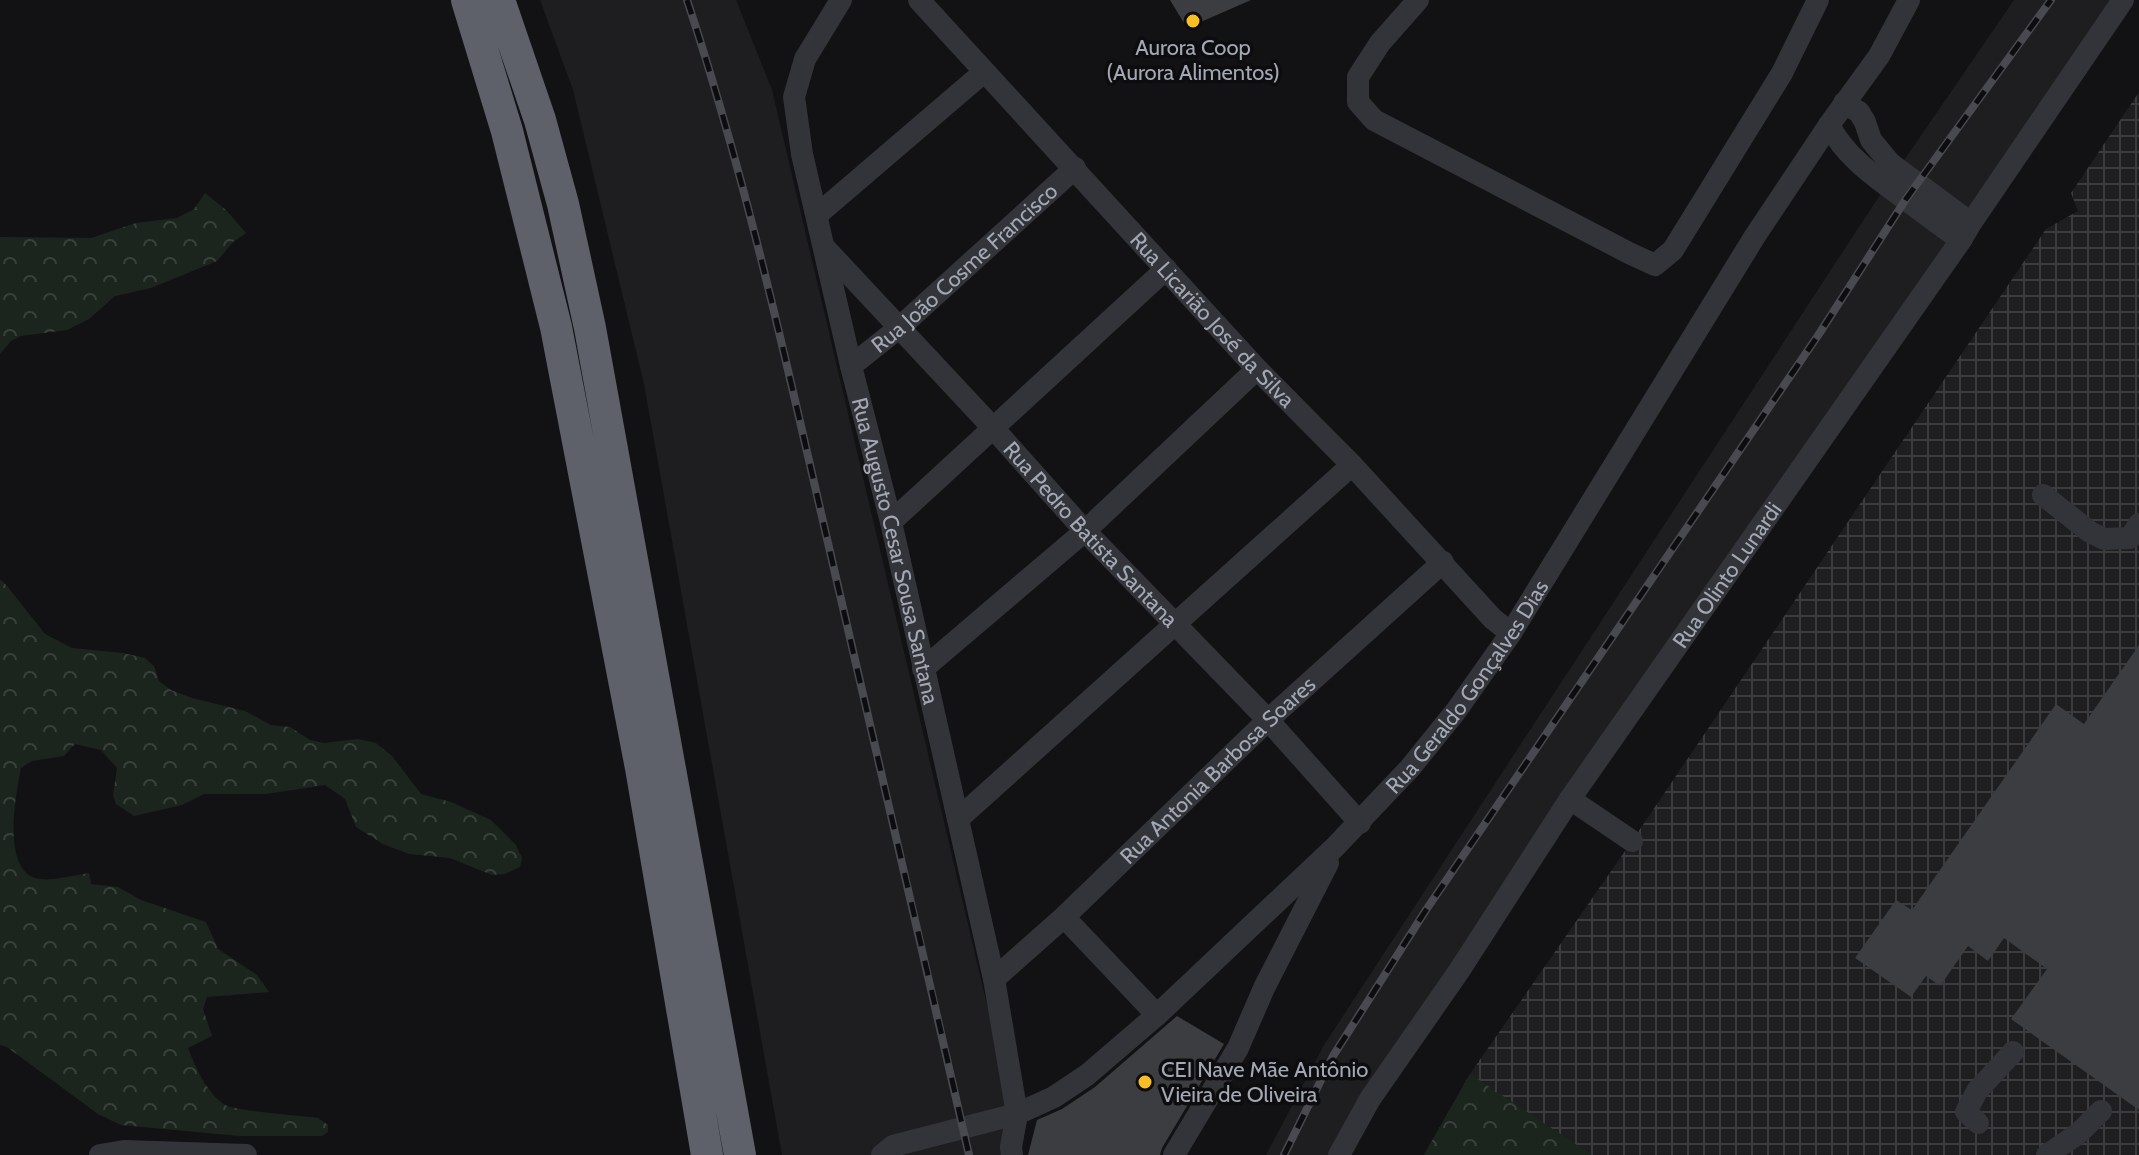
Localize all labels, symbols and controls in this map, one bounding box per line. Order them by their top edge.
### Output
marker: Aurora Coop (Aurora Alimentos) [1184,12,1202,30]
place label: Aurora Coop (Aurora Alimentos) [1106,34,1280,86]
street label: Rua João Cosme Francisco [866,177,1063,358]
street label: Rua Licarião José da Silva [1125,226,1301,413]
street label: Rua Augusto Cesar Sousa Santana [846,395,945,707]
street label: Rua Pedro Batista Santana [998,436,1184,633]
street label: Rua Olinto Lunardi [1666,497,1787,653]
street label: Rua Geraldo Gonçalves Dias [1380,575,1554,799]
street label: Rua Antonia Barbosa Soares [1114,671,1321,869]
place label: CEI Nave Mãe Antônio Vieira de Oliveira [1161,1056,1368,1108]
marker: CEI Nave Mãe Antônio Vieira de Oliveira [1136,1073,1154,1091]

